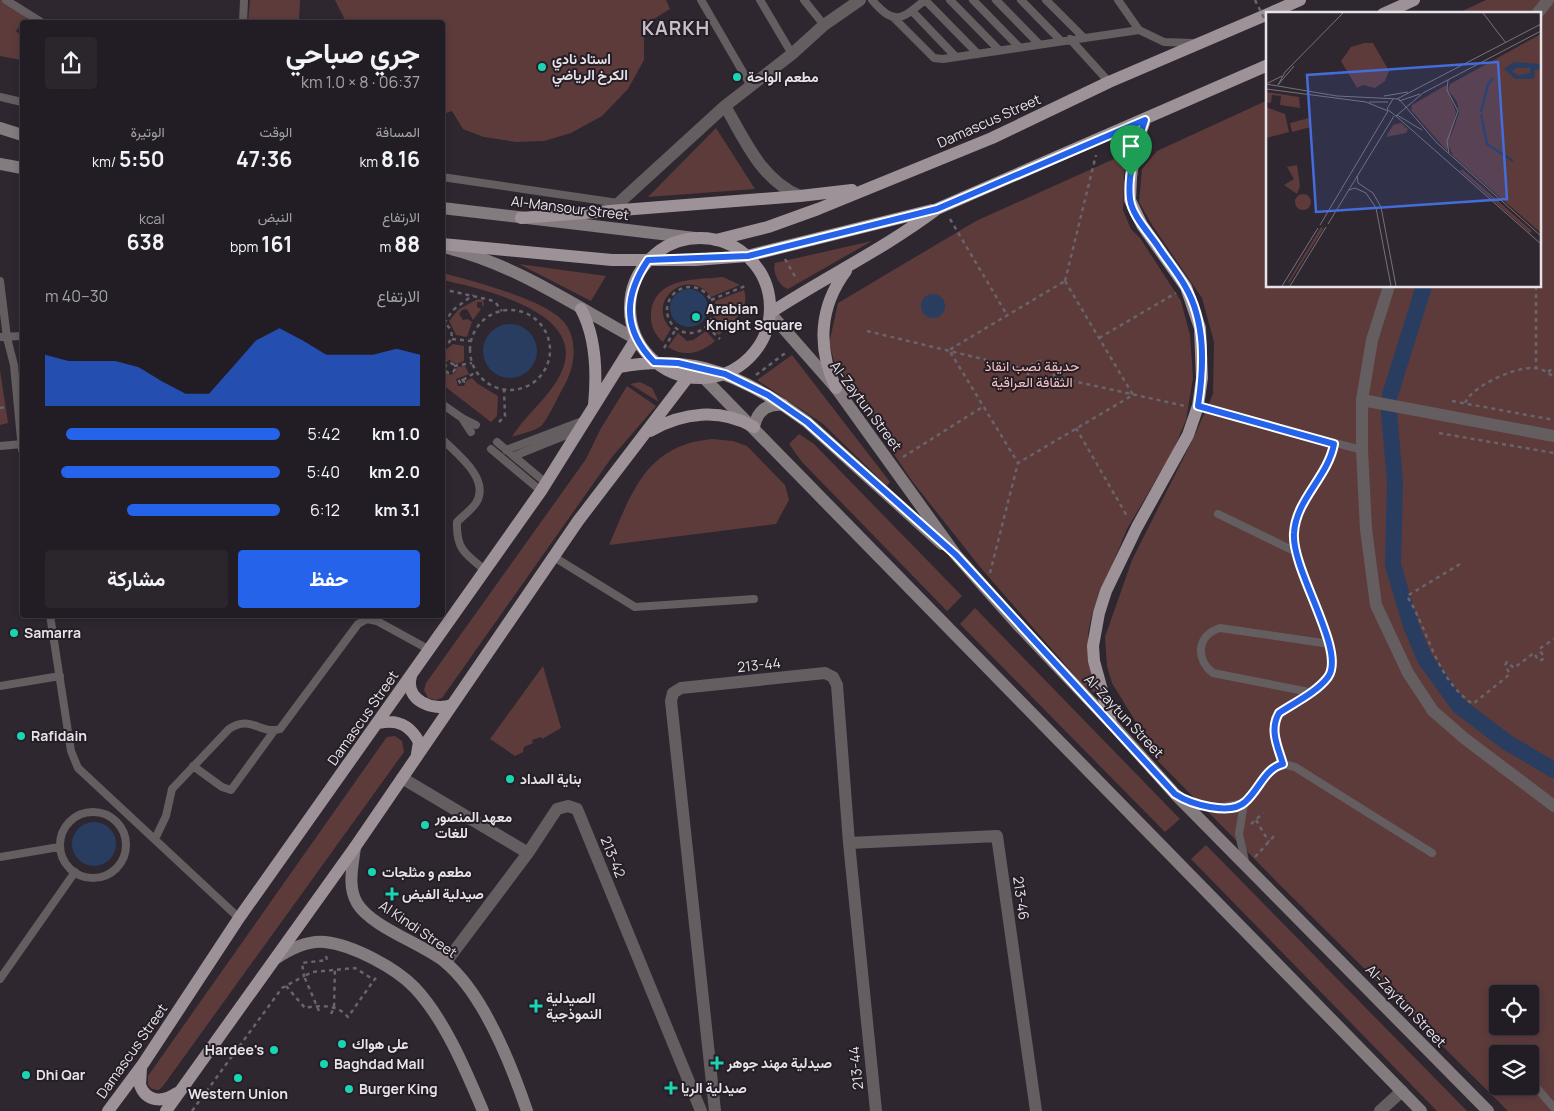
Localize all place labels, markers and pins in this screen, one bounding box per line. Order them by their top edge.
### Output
place label: استاد نادي الكرخ الرياضي [552,49,628,87]
marker: استاد نادي الكرخ الرياضي [536,61,548,73]
place label: مطعم الواحة [747,67,819,86]
marker: مطعم الواحة [731,71,743,83]
pin [1110,125,1152,176]
place label: Arabian Knight Square [706,299,803,334]
marker: Arabian Knight Square [690,311,702,323]
place label: Samarra [24,623,81,642]
marker: Samarra [8,627,20,639]
place label: Rafidain [31,726,87,745]
marker: Rafidain [15,730,27,742]
place label: بناية المداد [520,769,582,788]
marker: بناية المداد [504,773,516,785]
place label: معهد المنصور للغات [434,807,512,842]
marker: معهد المنصور للغات [419,819,431,831]
place label: مطعم و مثلجات [382,862,472,881]
marker: مطعم و مثلجات [366,866,378,878]
place label: صيدلية الفيض [402,884,484,903]
marker: صيدلية الفيض [386,888,398,900]
place label: الصيدلية النموذجية [546,988,602,1023]
marker: الصيدلية النموذجية [530,1000,542,1012]
place label: على هواك [352,1034,408,1053]
marker: على هواك [336,1038,348,1050]
place label: Hardee's [205,1040,264,1059]
marker: Hardee's [268,1044,280,1056]
place label: صيدلية مهند جوهر [726,1053,832,1072]
place label: Baghdad Mall [334,1054,424,1073]
marker: صيدلية مهند جوهر [711,1057,723,1069]
marker: Baghdad Mall [318,1058,330,1070]
place label: Dhi Qar [36,1065,86,1084]
marker: Dhi Qar [20,1069,32,1081]
marker: Western Union [232,1072,244,1084]
place label: صيدلية الريا [681,1078,747,1097]
place label: Burger King [359,1079,438,1098]
marker: صيدلية الريا [665,1082,677,1094]
marker: Burger King [343,1083,355,1095]
place label: Western Union [188,1084,288,1103]

